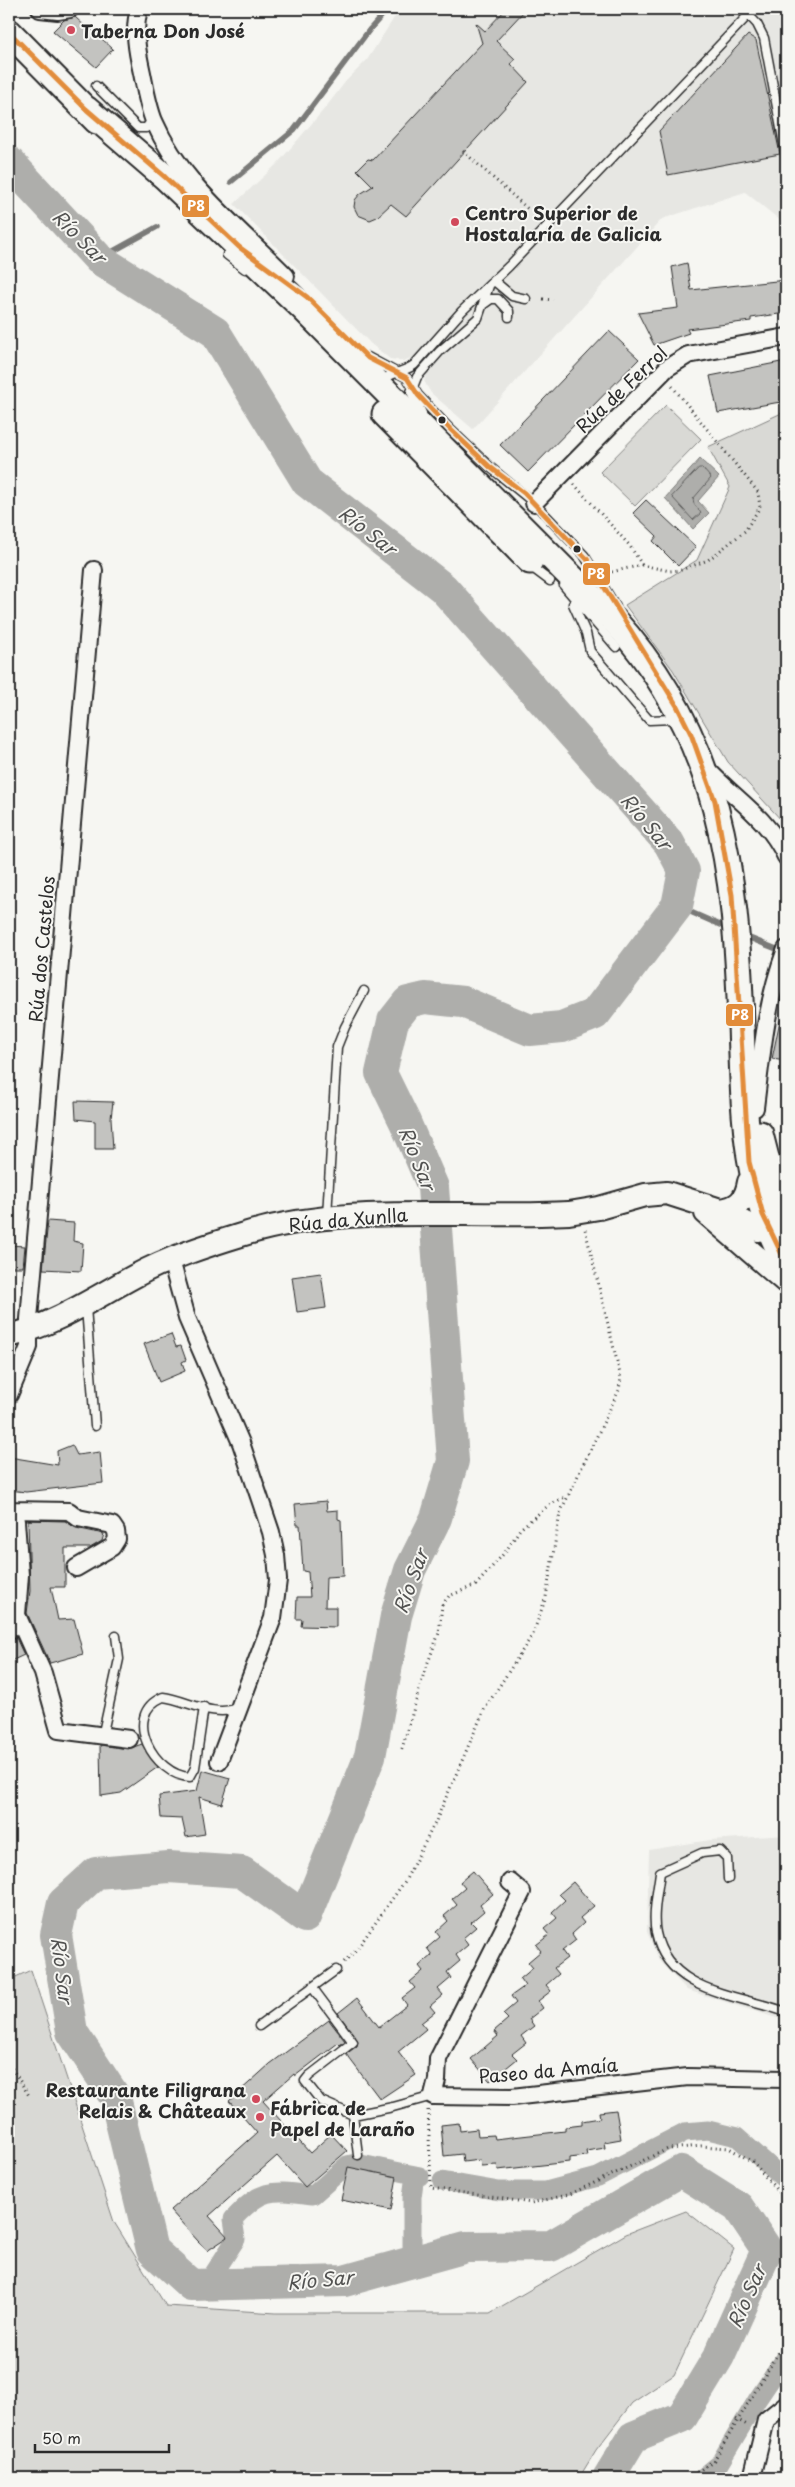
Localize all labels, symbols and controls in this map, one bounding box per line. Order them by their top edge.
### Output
place label: Taberna Don José [81,17,245,44]
marker: Taberna Don José [65,24,77,36]
line badge: P8 [181,194,210,218]
text: P8 [187,195,205,216]
place label: Centro Superior de Hostalaría de Galicia [465,199,662,247]
water label: Río Sar [47,203,115,271]
marker: Centro Superior de Hostalaría de Galicia [449,216,461,228]
street label: Rúa de Ferrol [569,339,673,439]
unlabelled marker [437,415,447,425]
water label: Río Sar [333,499,405,563]
unlabelled marker [572,544,582,554]
line badge: P8 [582,562,611,586]
text: P8 [587,563,605,584]
water label: Río Sar [615,787,681,857]
street label: Rúa dos Castelos [21,875,61,1023]
line badge: P8 [725,1003,754,1027]
text: P8 [731,1004,749,1025]
water label: Río Sar [393,1122,444,1196]
street label: Rúa da Xunlla [287,1200,409,1238]
water label: Río Sar [386,1543,435,1617]
water label: Río Sar [45,1935,81,2007]
street label: Paseo da Amaía [477,2050,619,2090]
place label: Restaurante Filigrana Relais & Châteaux [46,2076,246,2124]
marker: Restaurante Filigrana Relais & Châteaux [250,2093,262,2105]
place label: Fábrica de Papel de Laraño [270,2094,415,2142]
marker: Fábrica de Papel de Laraño [254,2111,266,2123]
water label: Río Sar [720,2258,773,2332]
water label: Río Sar [286,2262,357,2296]
scale bar [35,2422,169,2454]
text: 50 m [42,2426,81,2449]

